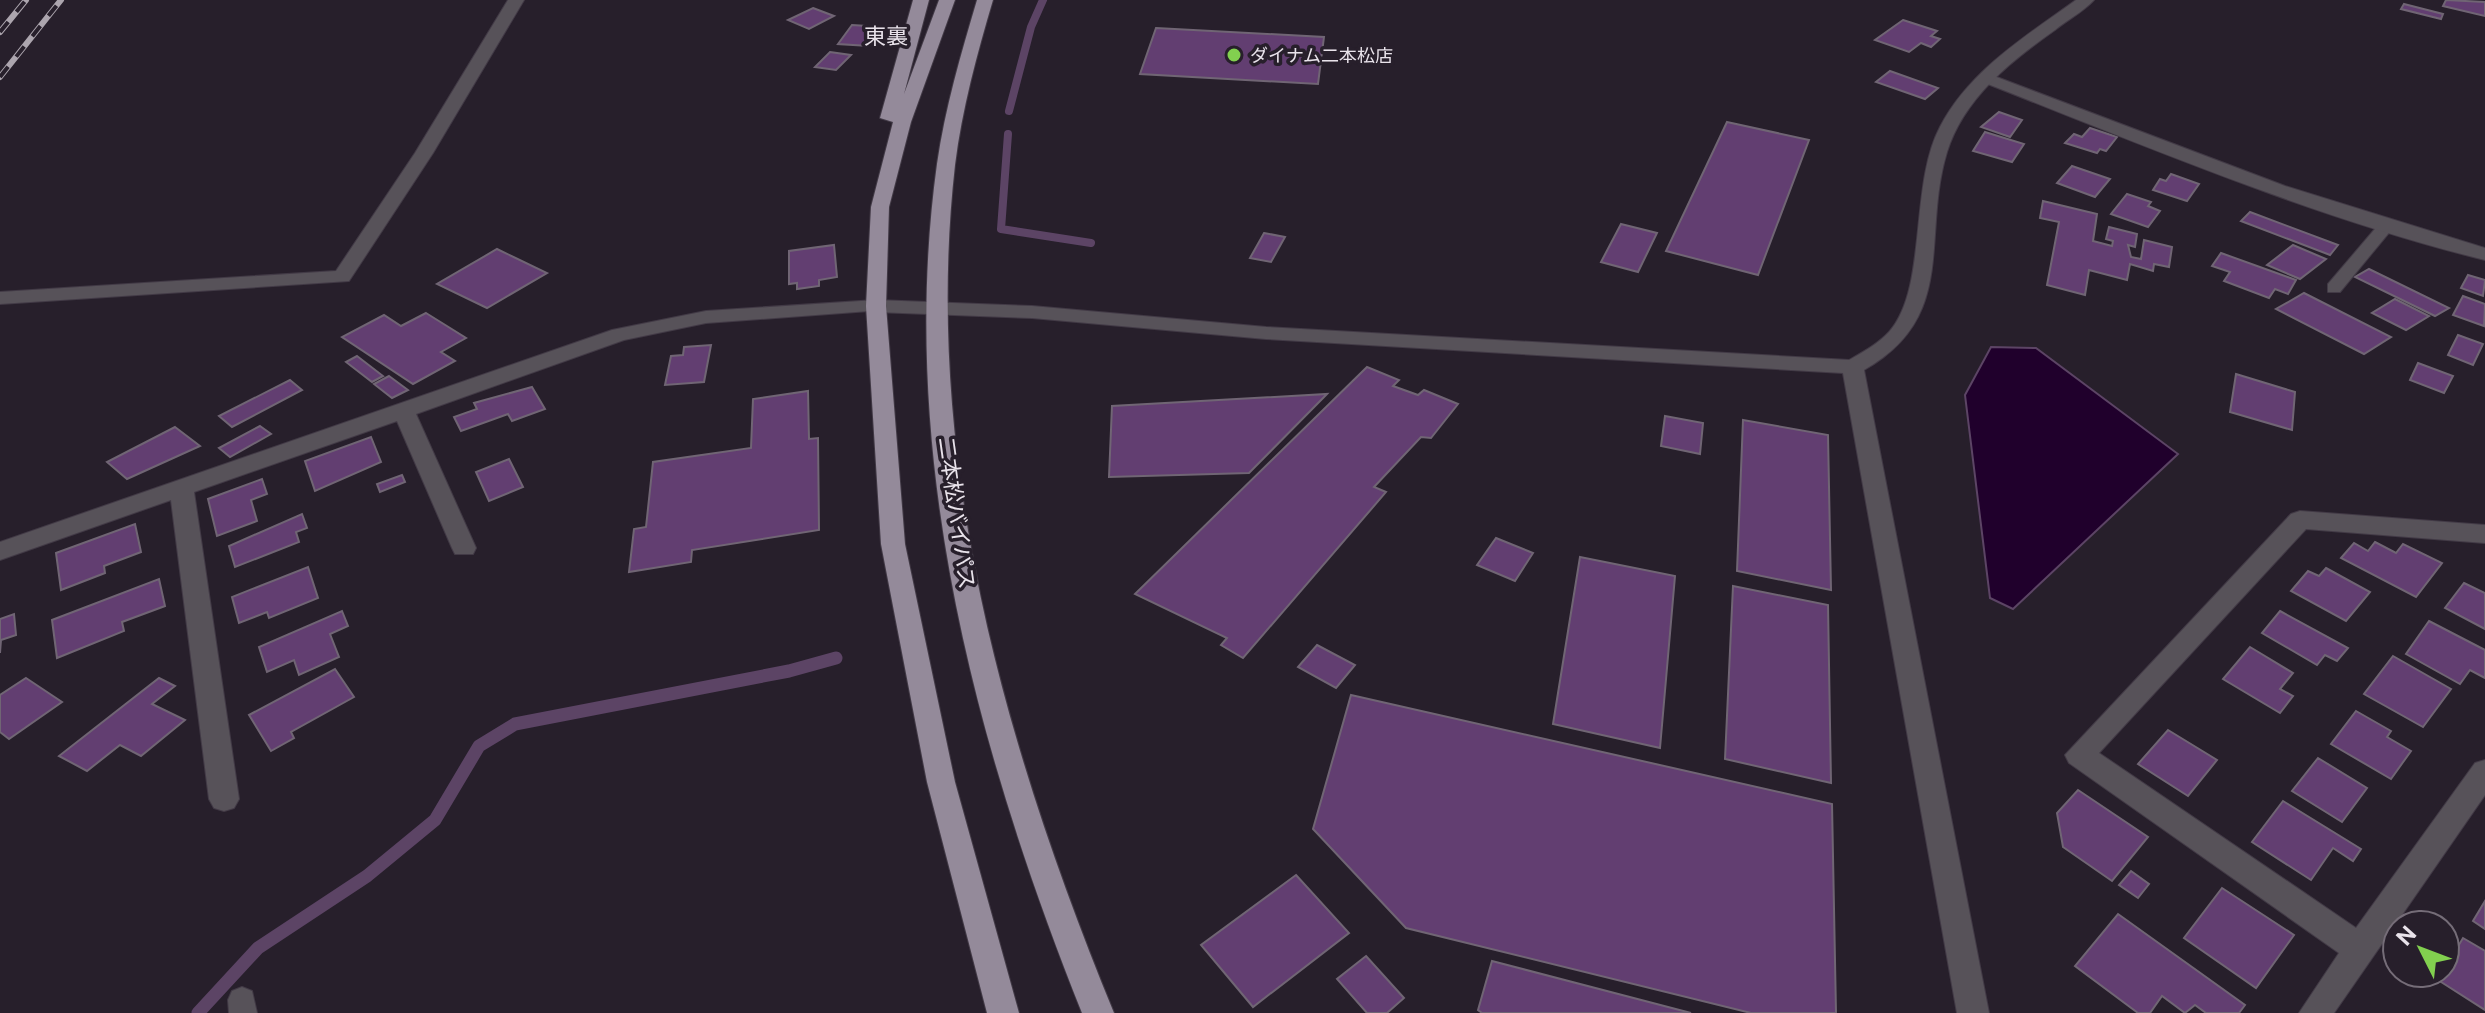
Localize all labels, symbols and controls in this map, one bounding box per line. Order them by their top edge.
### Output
district label: 東裏 [864,23,908,49]
place label: ダイナム二本松店 [1250,45,1393,66]
marker: ダイナム二本松店 [1225,46,1243,64]
street label: 二本松バイパス [933,435,981,591]
north arrow [2381,909,2461,989]
text: N [2391,921,2422,951]

